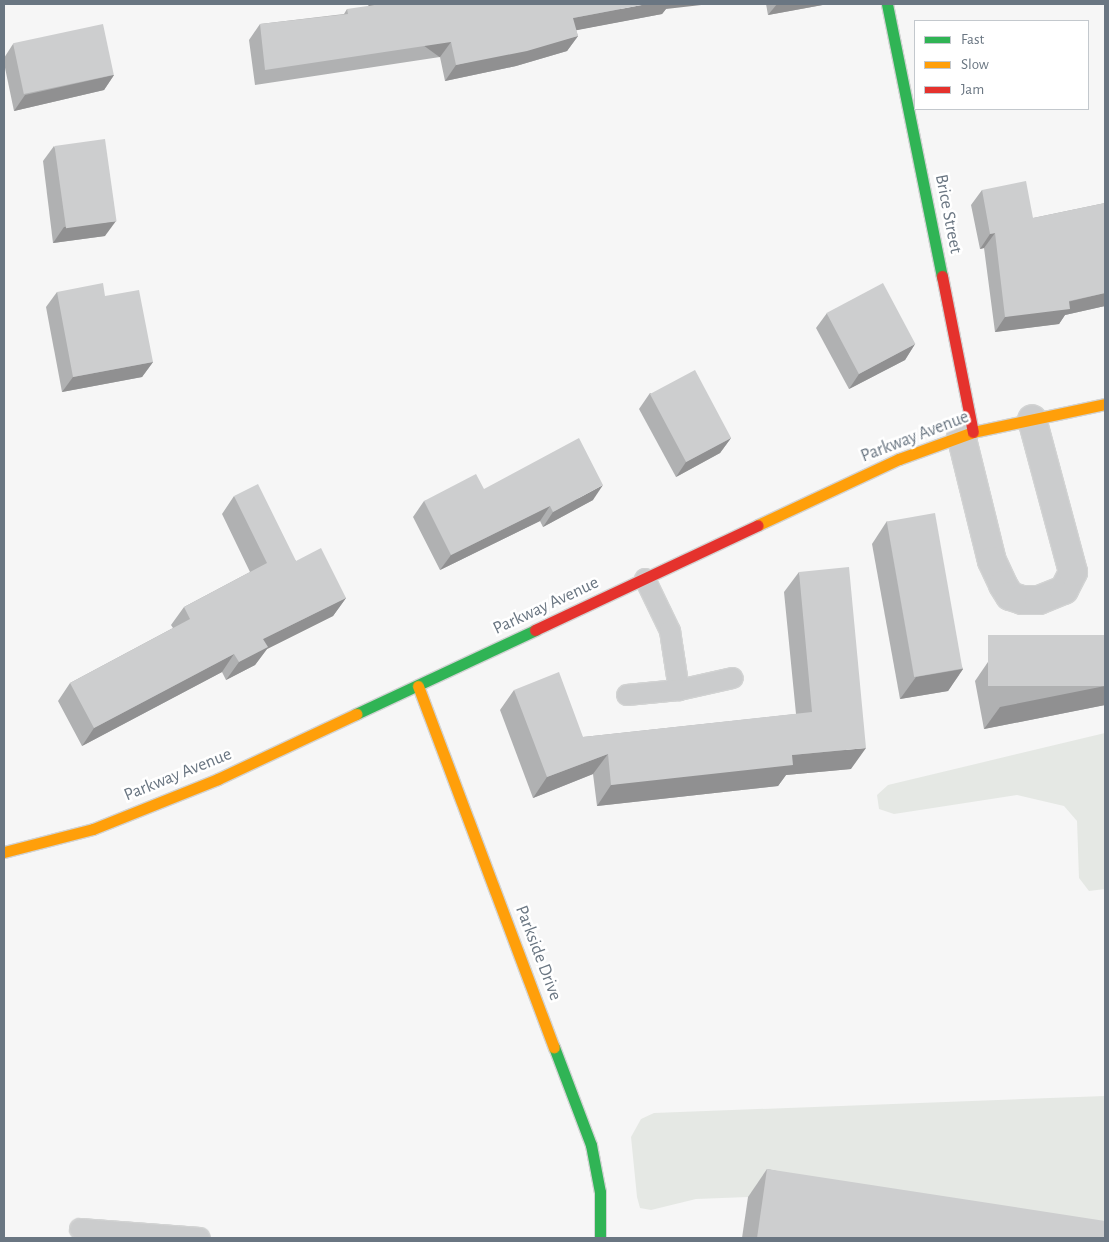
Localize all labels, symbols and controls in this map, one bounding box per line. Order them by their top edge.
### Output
legend [914,20,1089,110]
text: Fast [961,32,984,47]
text: Slow [961,57,989,72]
text: Jam [961,82,984,97]
street label: Brice Street [930,173,966,255]
street label: Parkway Avenue [858,406,972,468]
street label: Parkway Avenue [490,572,602,640]
street label: Parkway Avenue [121,744,235,806]
street label: Parkside Drive [510,902,566,1004]

